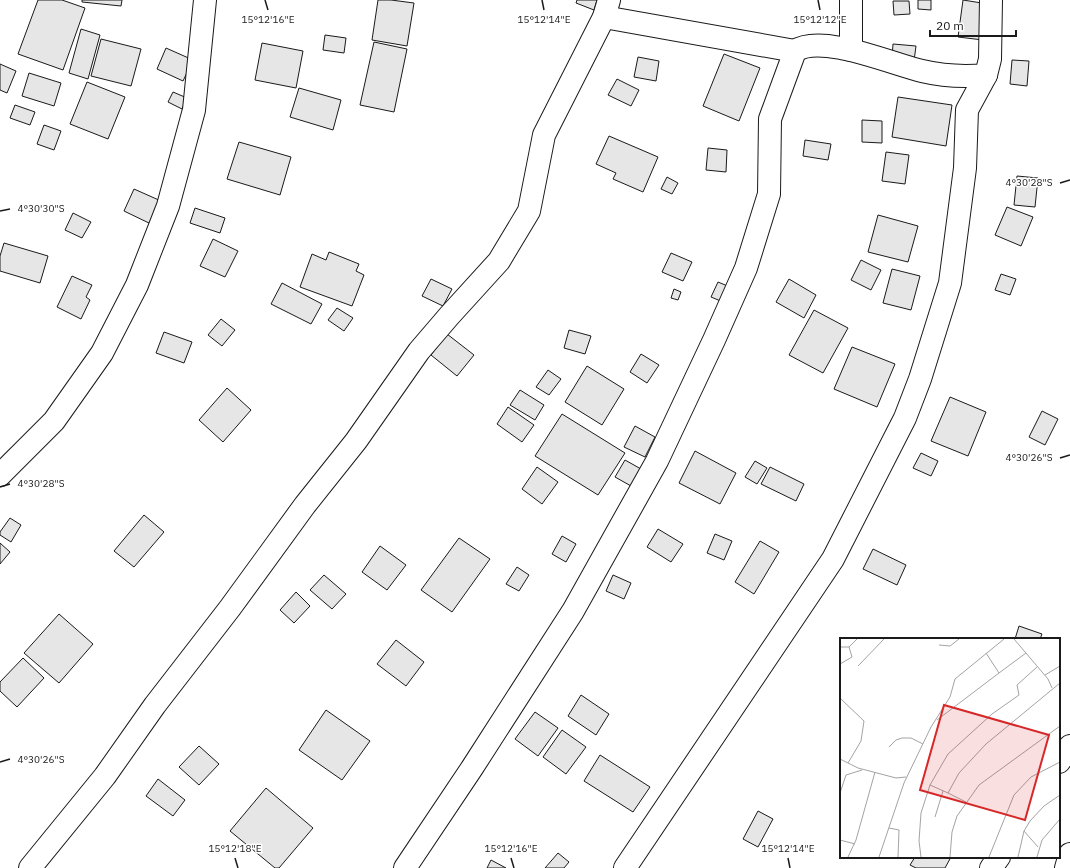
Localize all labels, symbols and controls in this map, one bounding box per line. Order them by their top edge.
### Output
scale bar [930,12,1016,38]
text: 15°12'16"E [241,13,295,26]
text: 15°12'14"E [517,13,571,26]
text: 15°12'12"E [793,13,847,26]
text: 20 m [936,18,964,33]
text: 4°30'28"S [1005,176,1053,189]
text: 4°30'30"S [17,202,65,215]
text: 4°30'26"S [1005,451,1053,464]
text: 4°30'28"S [17,477,65,490]
inset map [840,638,1060,858]
text: 4°30'26"S [17,753,65,766]
text: 15°12'18"E [208,842,262,855]
text: 15°12'16"E [484,842,538,855]
text: 15°12'14"E [761,842,815,855]

